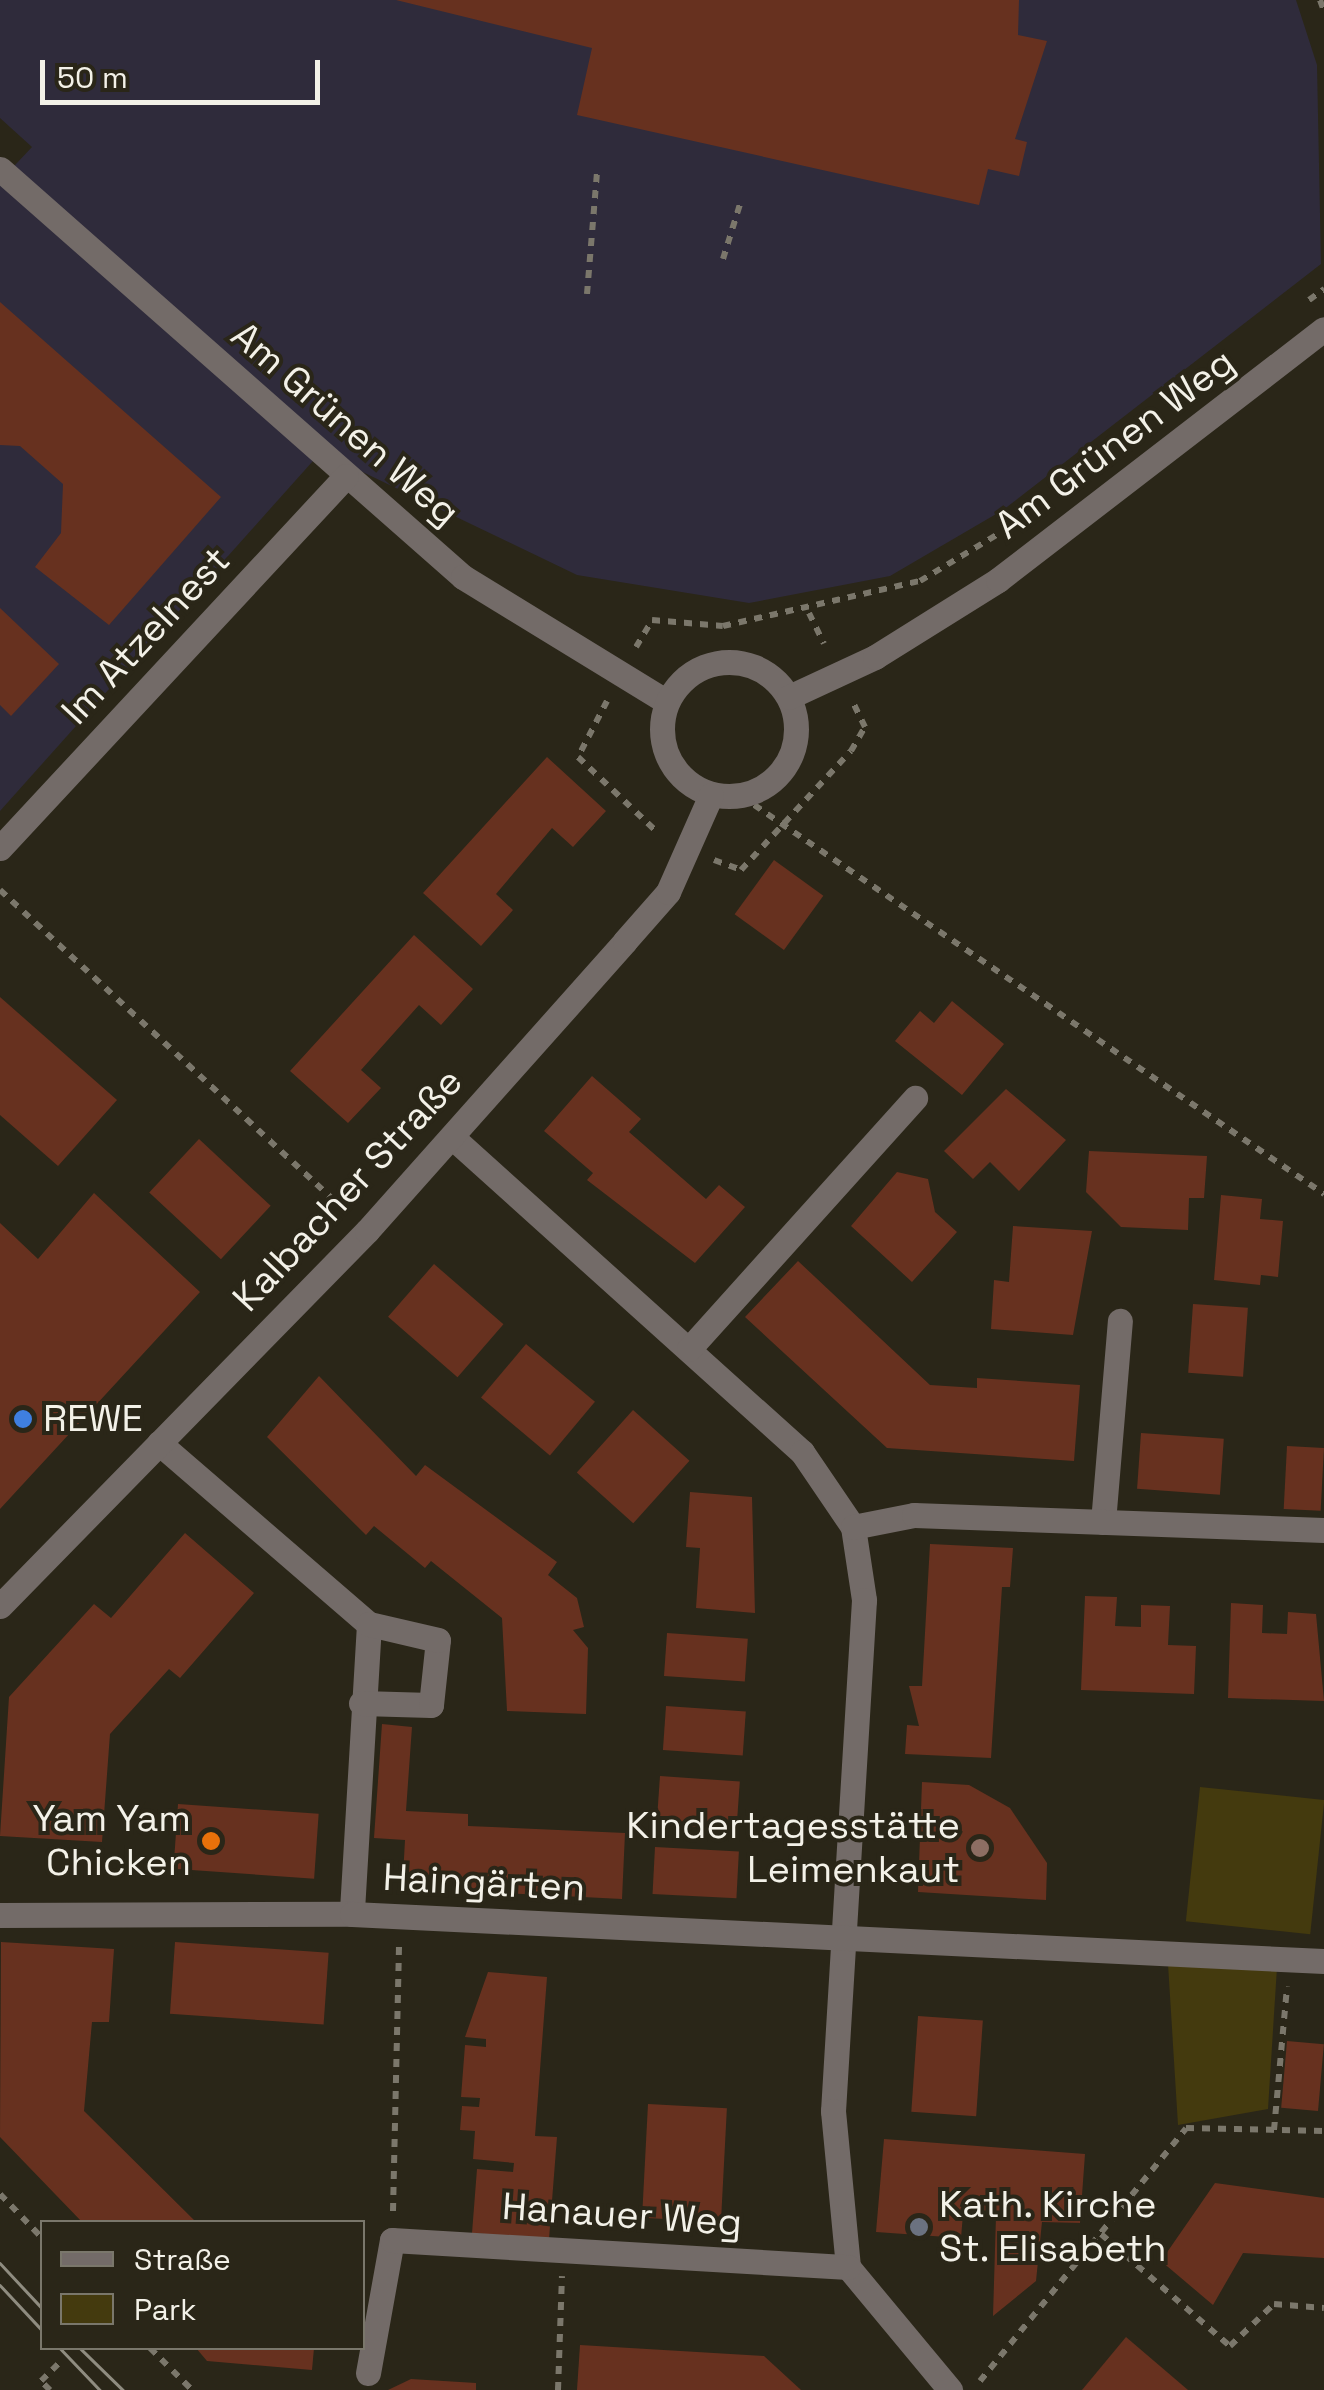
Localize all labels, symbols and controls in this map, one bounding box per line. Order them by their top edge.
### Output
scale bar [45,40,325,102]
text: 50 m [57,58,128,97]
street label: Am Grünen Weg [222,312,468,536]
street label: Am Grünen Weg [986,339,1244,549]
street label: Im Atzelnest [52,538,240,734]
street label: Kalbacher Straße [224,1059,472,1321]
place label: REWE [43,1396,143,1442]
marker: REWE [12,1408,34,1430]
place label: Yam Yam Chicken [32,1796,191,1886]
place label: Kindertagesstätte Leimenkaut [626,1803,960,1892]
marker: Yam Yam Chicken [200,1830,222,1852]
marker: Kindertagesstätte Leimenkaut [969,1837,991,1859]
street label: Haingärten [382,1855,586,1911]
place label: Kath. Kirche St. Elisabeth [939,2182,1168,2272]
street label: Hanauer Weg [500,2184,744,2246]
marker: Kath. Kirche St. Elisabeth [908,2216,930,2238]
legend [40,2220,365,2350]
text: Straße [134,2240,231,2279]
text: Park [134,2290,196,2329]

